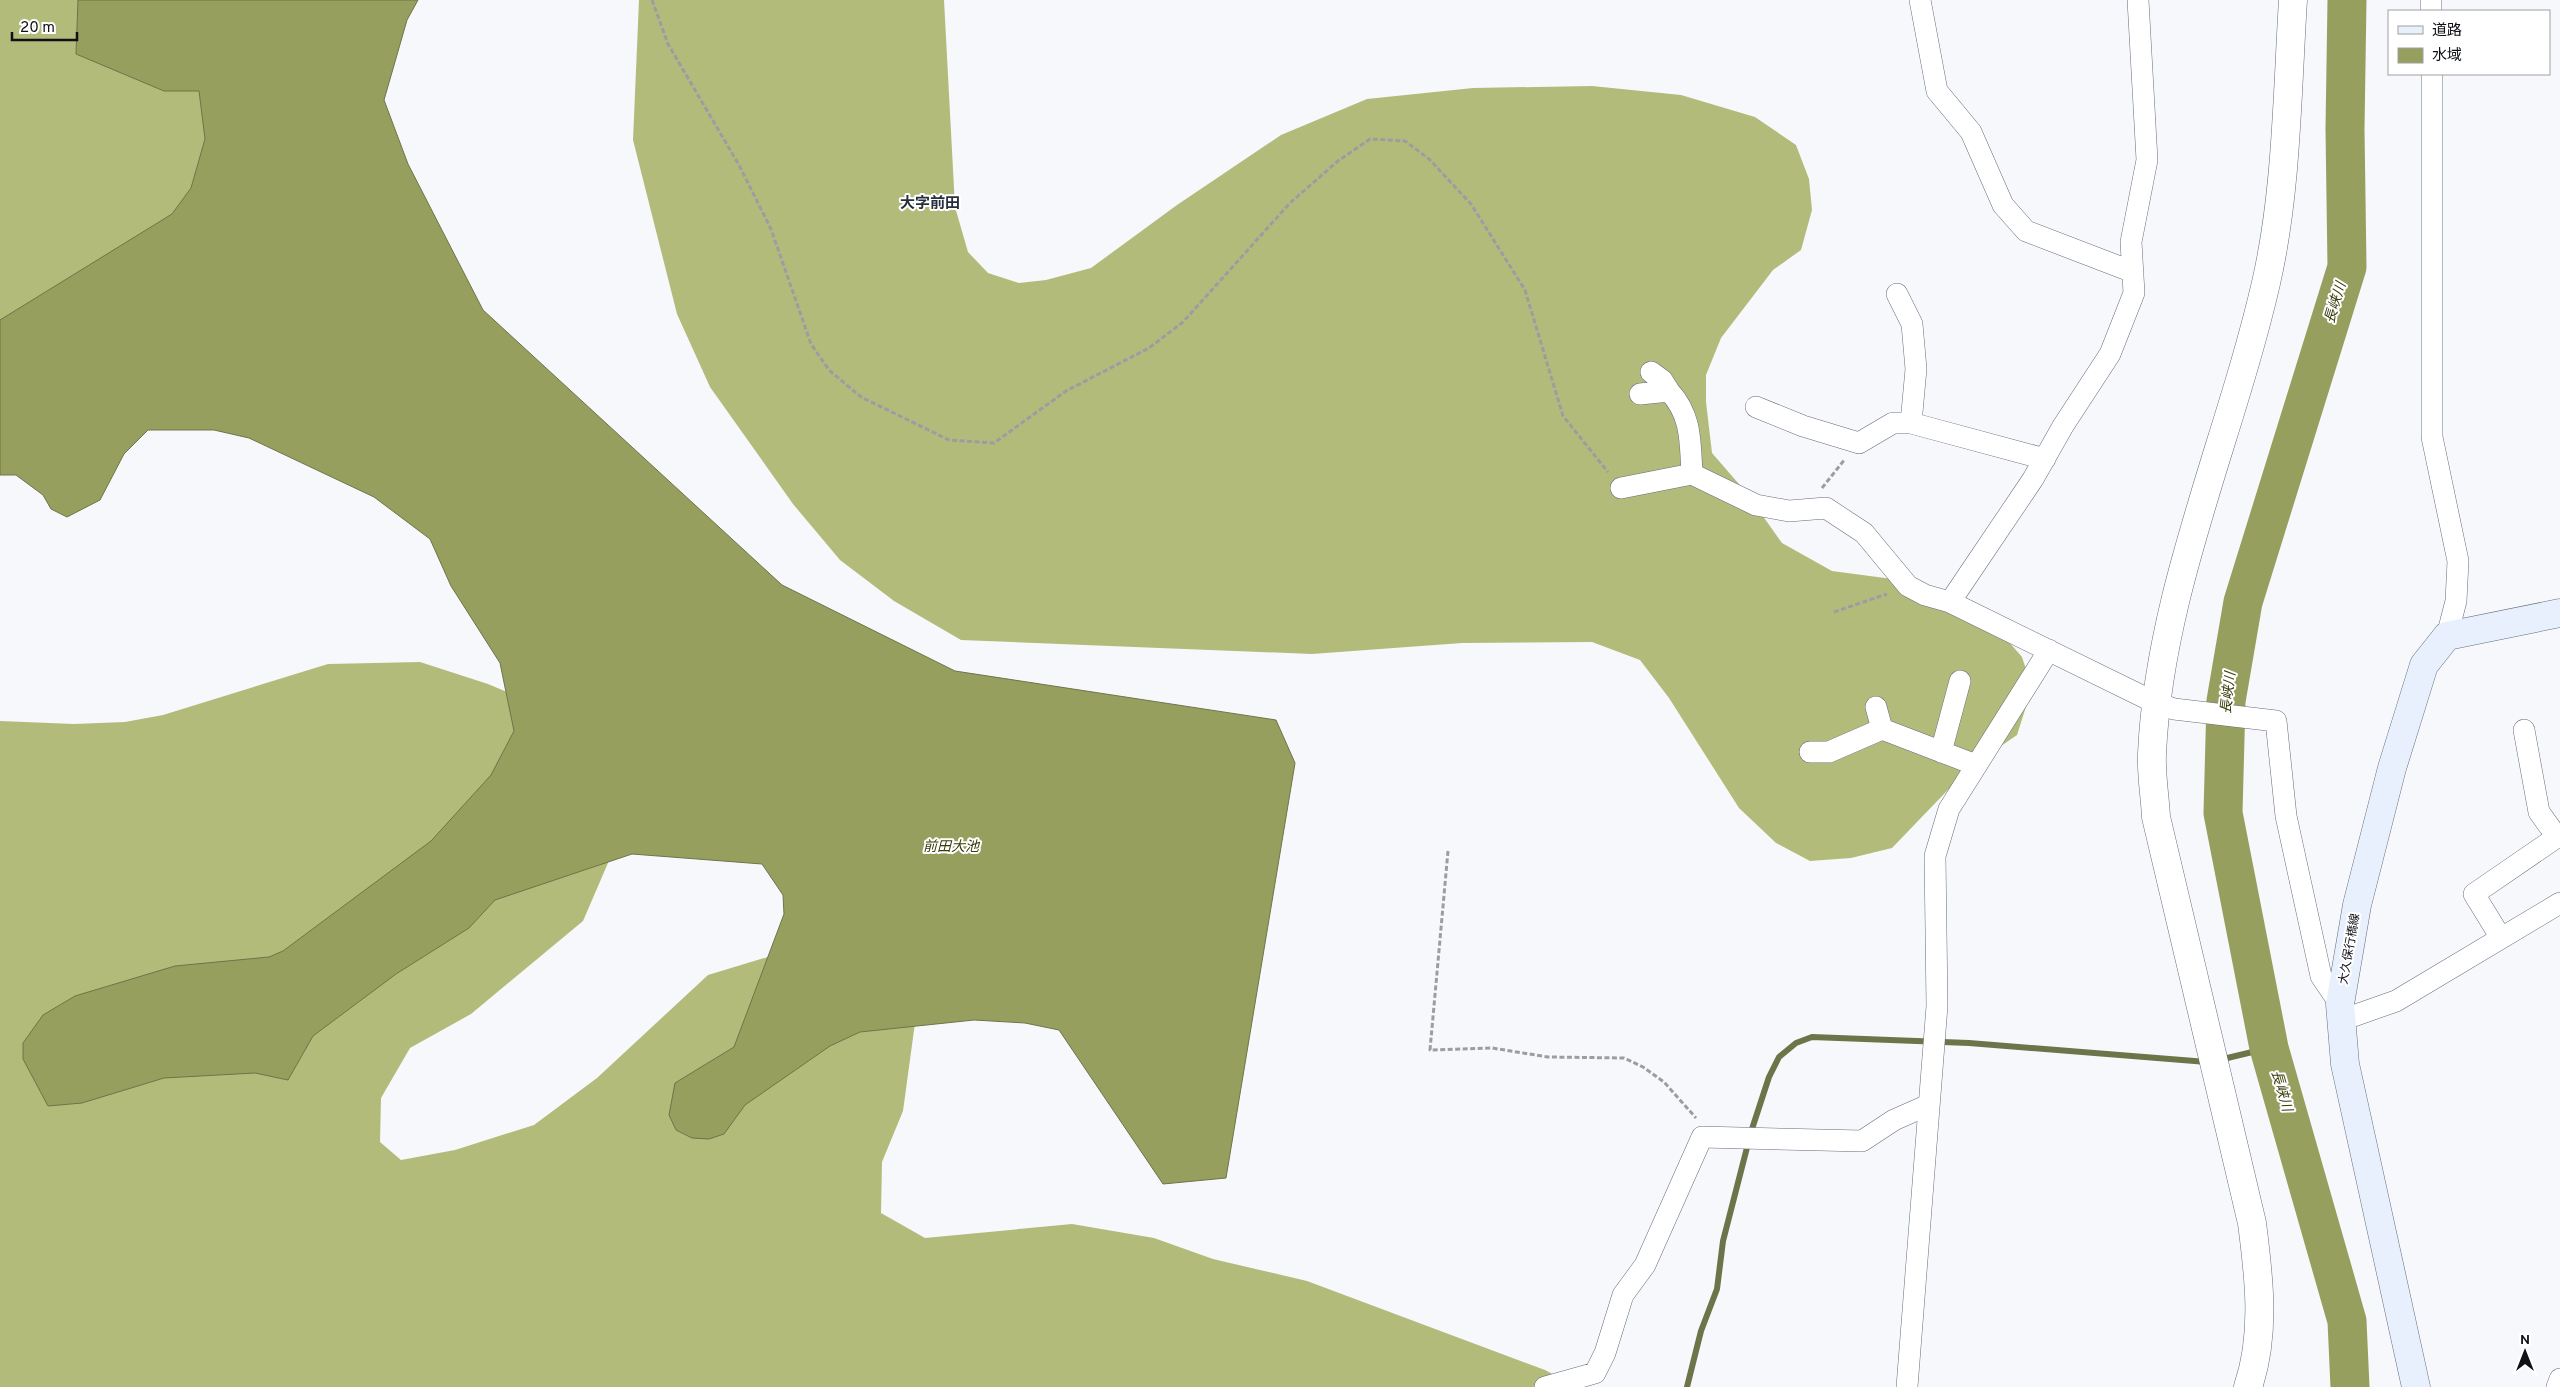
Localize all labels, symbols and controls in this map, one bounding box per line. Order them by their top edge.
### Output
scale bar [12,10,78,42]
legend [2388,10,2550,75]
text: 20 m [20,19,55,38]
text: 道路 [2432,22,2462,41]
text: 水域 [2432,47,2462,66]
district label: 大字前田 [900,194,960,214]
water label: 長峡川 [2322,279,2351,326]
water label: 長峡川 [2218,669,2240,715]
water label: 前田大池 [923,839,981,856]
street label: 大久保行橋線 [2336,912,2364,986]
water label: 長峡川 [2267,1068,2296,1115]
north arrow [2500,1327,2550,1377]
text: N [2520,1332,2530,1349]

